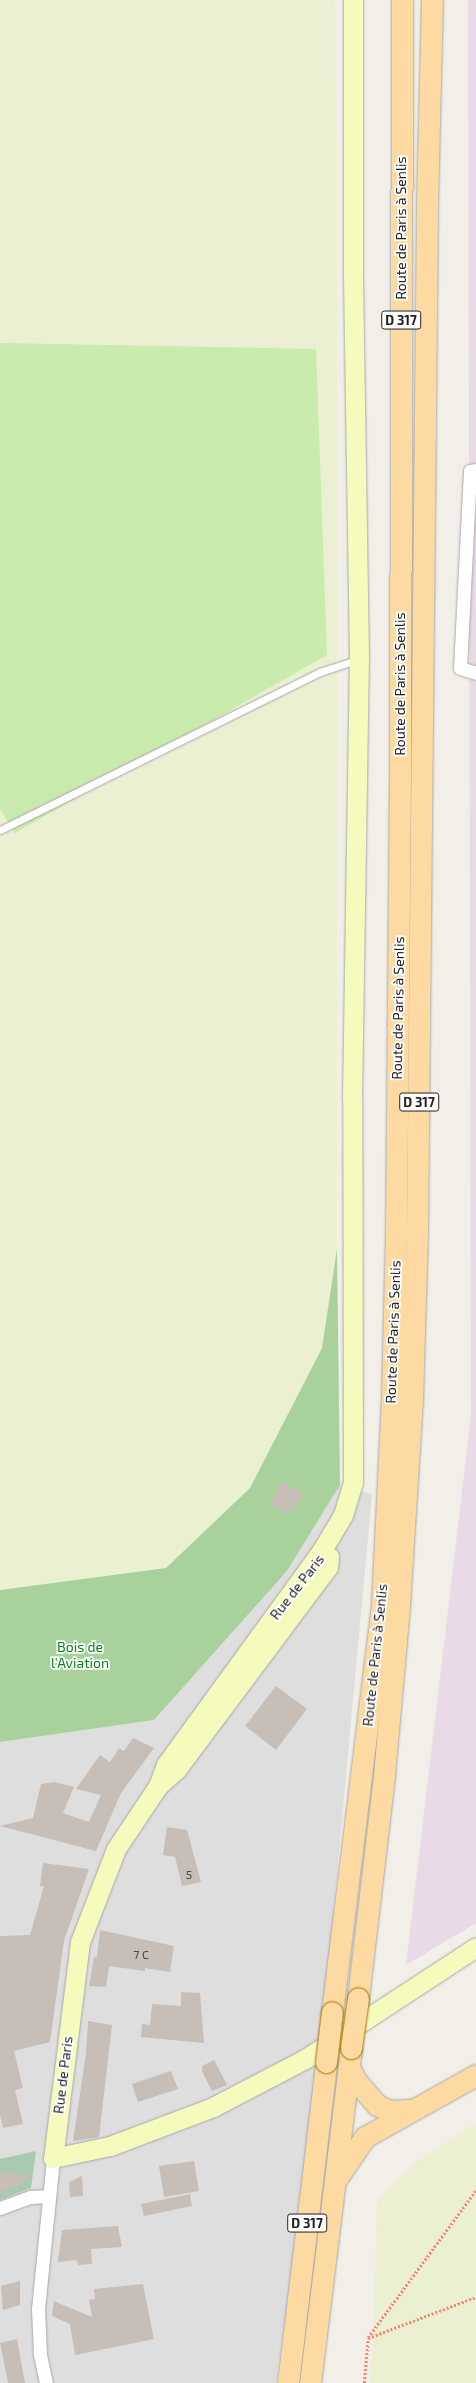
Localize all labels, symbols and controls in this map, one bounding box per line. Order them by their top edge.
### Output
street label: Route de Paris à Senlis [393,156,409,300]
road number: D 317 [381,309,421,331]
street label: Route de Paris à Senlis [392,612,408,756]
street label: Route de Paris à Senlis [388,936,408,1080]
road number: D 317 [399,1091,439,1113]
street label: Route de Paris à Senlis [382,1260,404,1404]
street label: Rue de Paris [266,1551,328,1623]
street label: Route de Paris à Senlis [359,1583,391,1727]
park label: Bois de l'Aviation [51,1639,109,1672]
house number: 5 [186,1868,192,1882]
house number: 7 C [133,1948,149,1962]
street label: Rue de Paris [50,2035,76,2115]
road number: D 317 [287,2212,327,2234]

